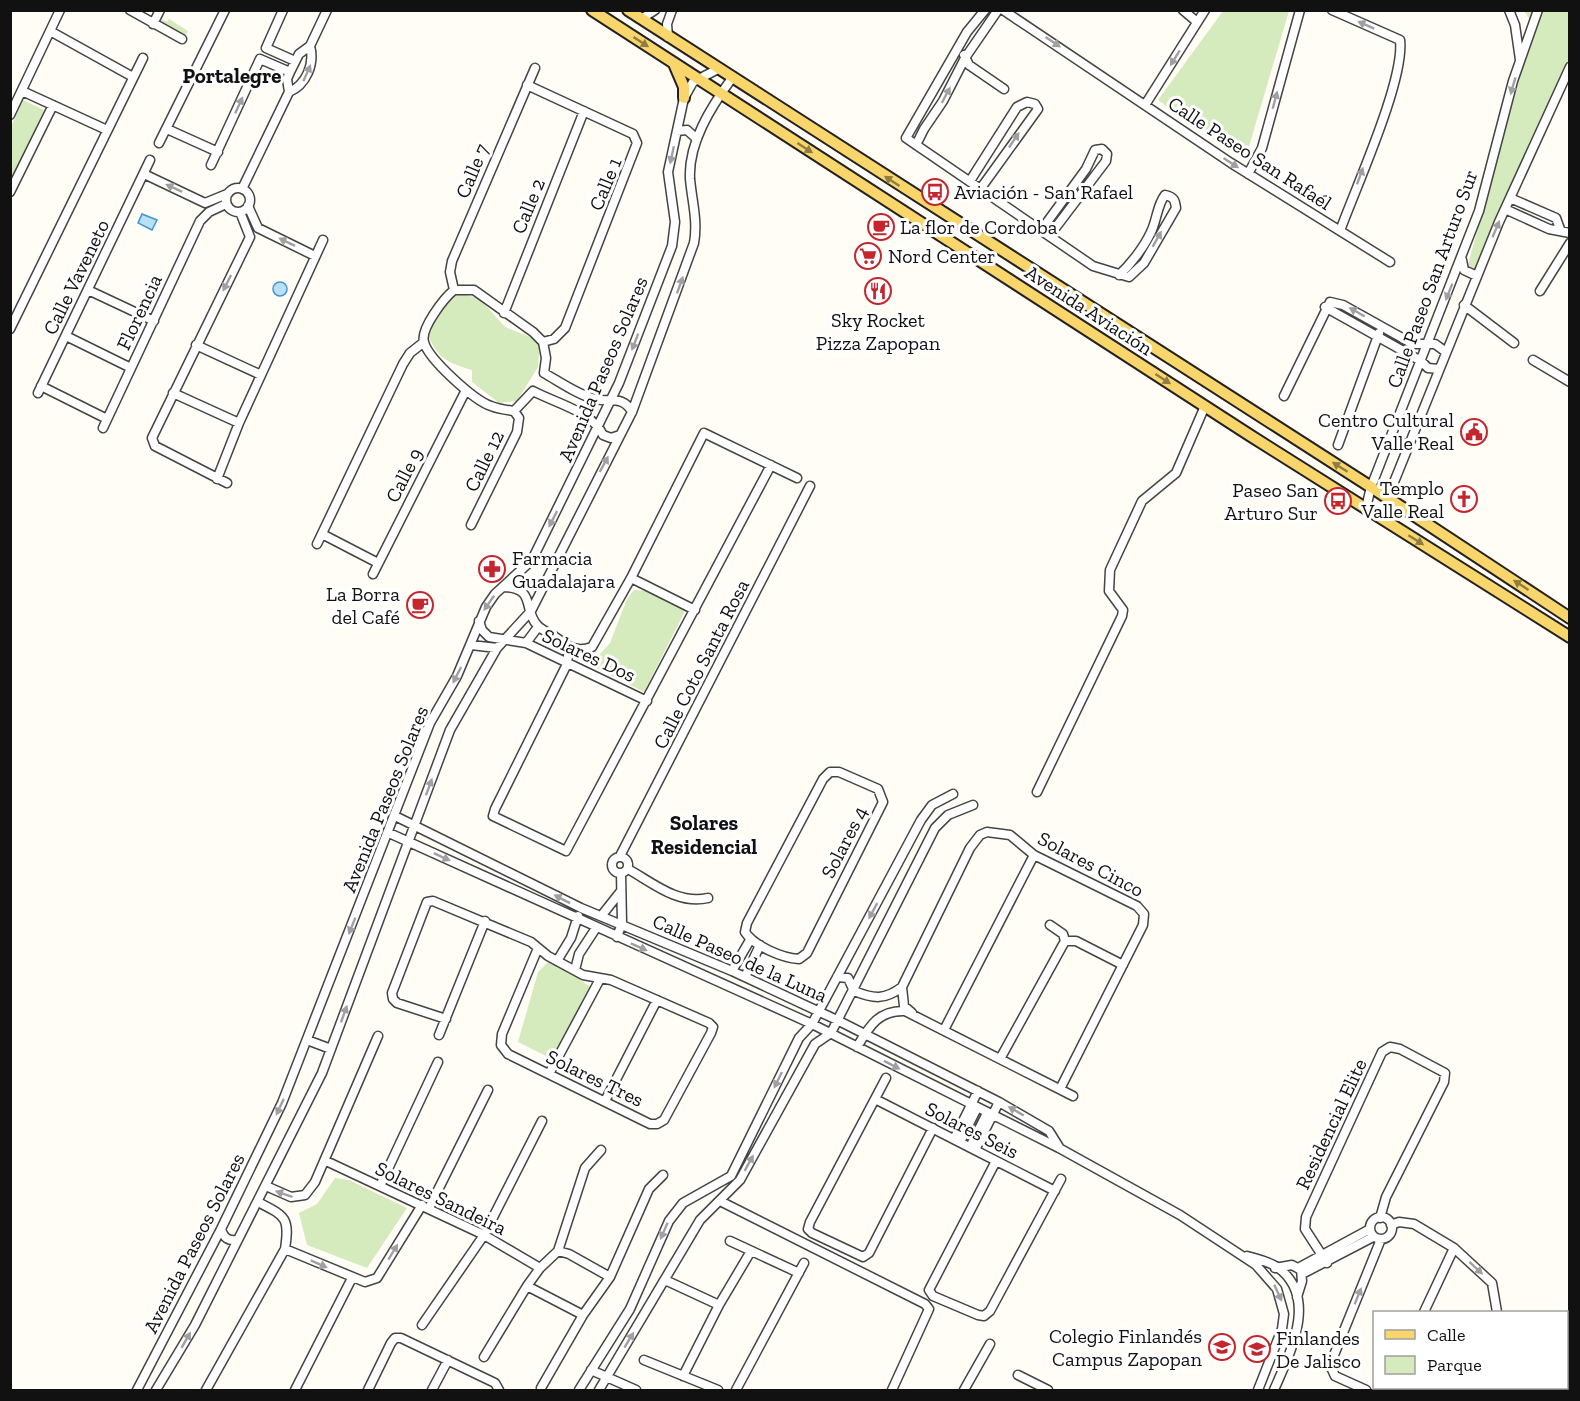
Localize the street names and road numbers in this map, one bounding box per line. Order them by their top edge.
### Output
street label: Calle Paseo San Rafaél [1164,91,1336,215]
street label: Calle 7 [450,140,494,202]
street label: Calle 1 [584,154,627,214]
street label: Calle Paseo San Arturo Sur [1381,167,1483,391]
street label: Calle 2 [506,175,550,237]
street label: Calle Vaveneto [38,215,114,339]
street label: Avenida Aviación [1021,260,1158,360]
street label: Florencia [111,270,167,354]
street label: Avenida Paseos Solares [553,273,653,465]
street label: Calle 12 [459,426,509,496]
street label: Calle 9 [380,444,428,506]
street label: Calle Coto Santa Rosa [648,575,754,753]
street label: Solares Dos [539,623,639,687]
street label: Avenida Paseos Solares [337,702,433,896]
street label: Solares 4 [816,802,872,882]
street label: Solares Cinco [1034,826,1148,902]
street label: Calle Paseo de la Luna [649,909,831,1007]
street label: Solares Tres [542,1044,648,1112]
street label: Residencial Elite [1290,1055,1372,1193]
street label: Solares Seis [921,1096,1023,1164]
street label: Avenida Paseos Solares [138,1149,250,1337]
street label: Solares Sandeira [372,1156,511,1240]

